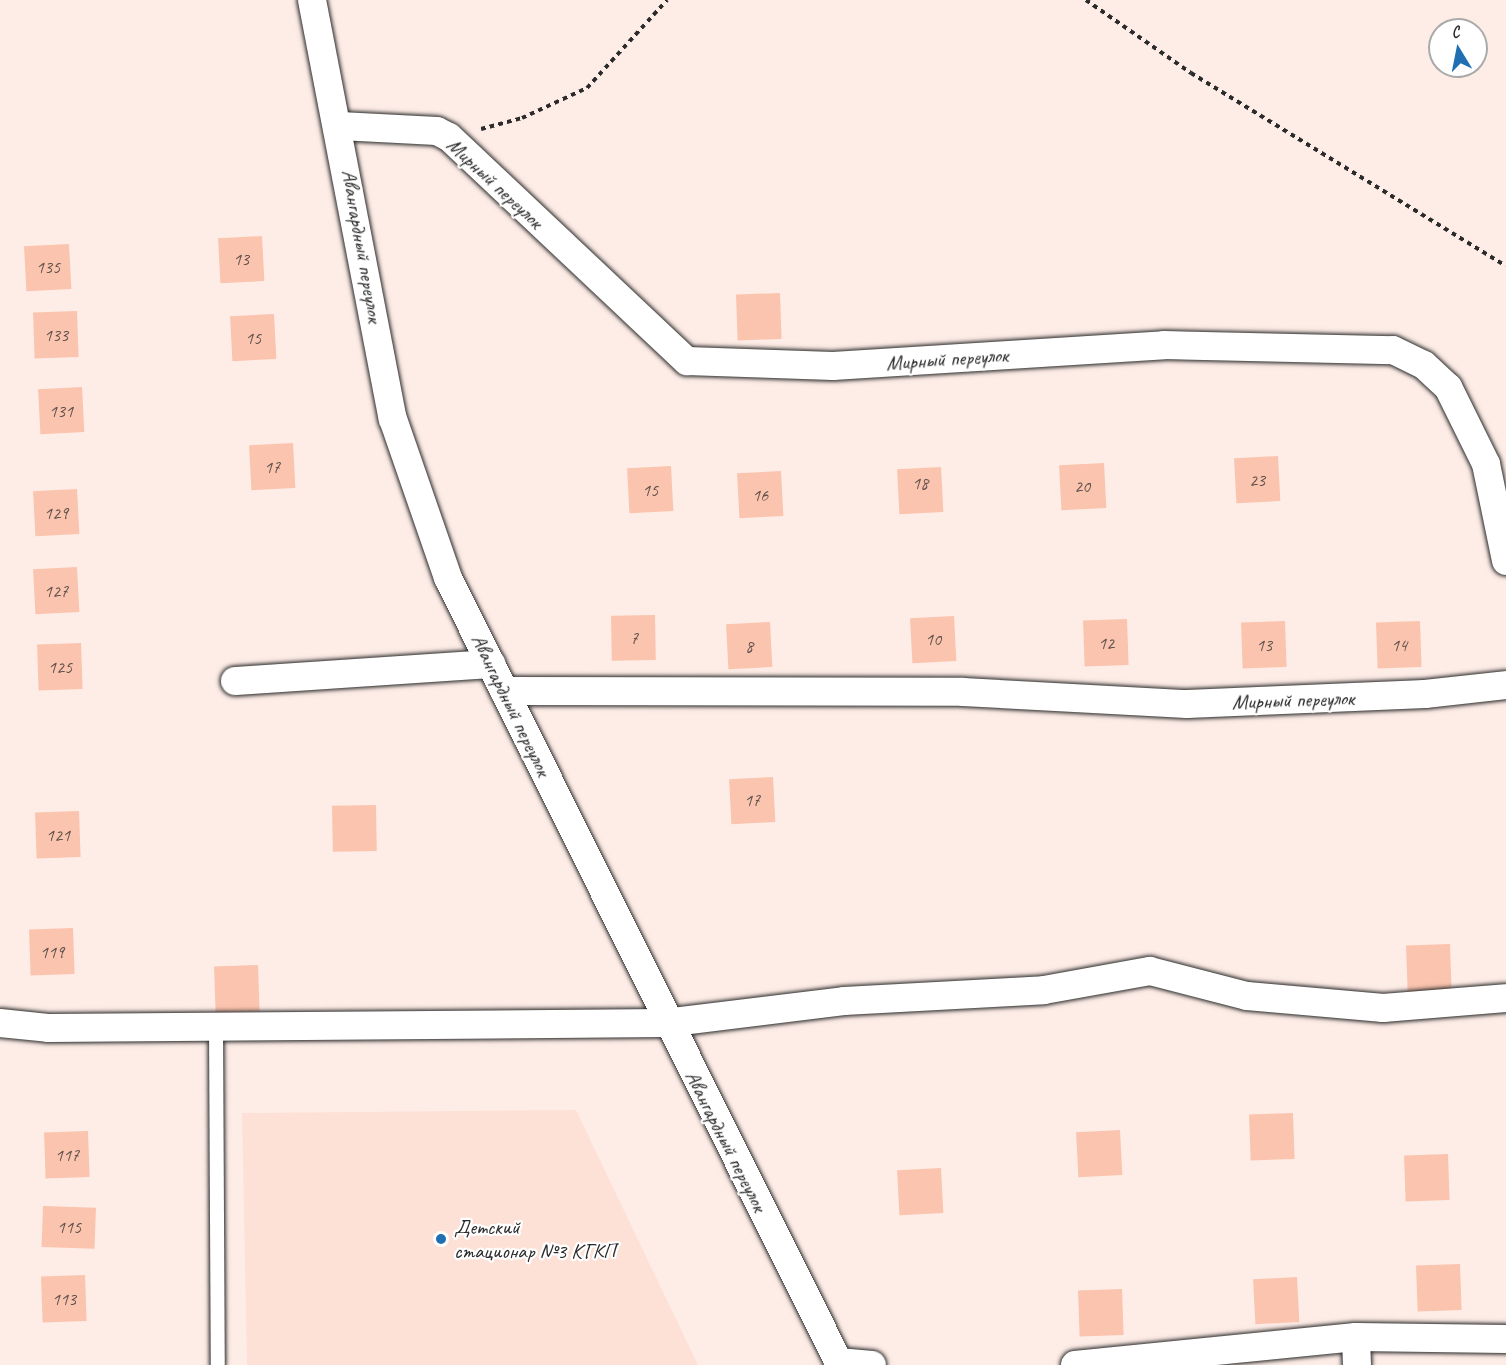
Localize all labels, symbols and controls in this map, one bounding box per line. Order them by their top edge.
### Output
north arrow [1428,18,1488,78]
text: С [1450,22,1461,43]
street label: Мирный переулок [442,132,548,234]
street label: Авангардный переулок [336,168,388,324]
house number: 13 [233,248,249,270]
house number: 135 [36,256,60,278]
house number: 133 [44,324,68,346]
house number: 15 [245,327,261,349]
street label: Мирный переулок [885,342,1009,376]
house number: 131 [49,400,73,422]
house number: 17 [264,456,280,478]
house number: 23 [1249,469,1265,491]
house number: 18 [912,472,928,494]
house number: 20 [1074,475,1090,497]
house number: 15 [642,479,658,501]
house number: 16 [752,484,768,506]
house number: 129 [44,502,68,524]
house number: 127 [44,580,68,602]
house number: 7 [630,627,638,649]
house number: 10 [925,628,941,650]
street label: Авангардный переулок [466,630,556,780]
house number: 12 [1098,632,1114,654]
house number: 13 [1256,634,1272,656]
house number: 14 [1391,634,1407,656]
house number: 8 [745,635,753,657]
house number: 125 [48,656,72,678]
street label: Мирный переулок [1231,685,1355,715]
house number: 17 [744,789,760,811]
house number: 121 [46,824,70,846]
house number: 119 [40,941,64,963]
street label: Авангардный переулок [680,1066,772,1216]
house number: 117 [55,1144,79,1166]
place label: Детский стационар №3 КГКП [454,1214,616,1264]
house number: 115 [57,1216,81,1238]
marker: Детский стационар №3 КГКП [432,1230,450,1248]
house number: 113 [52,1288,76,1310]

